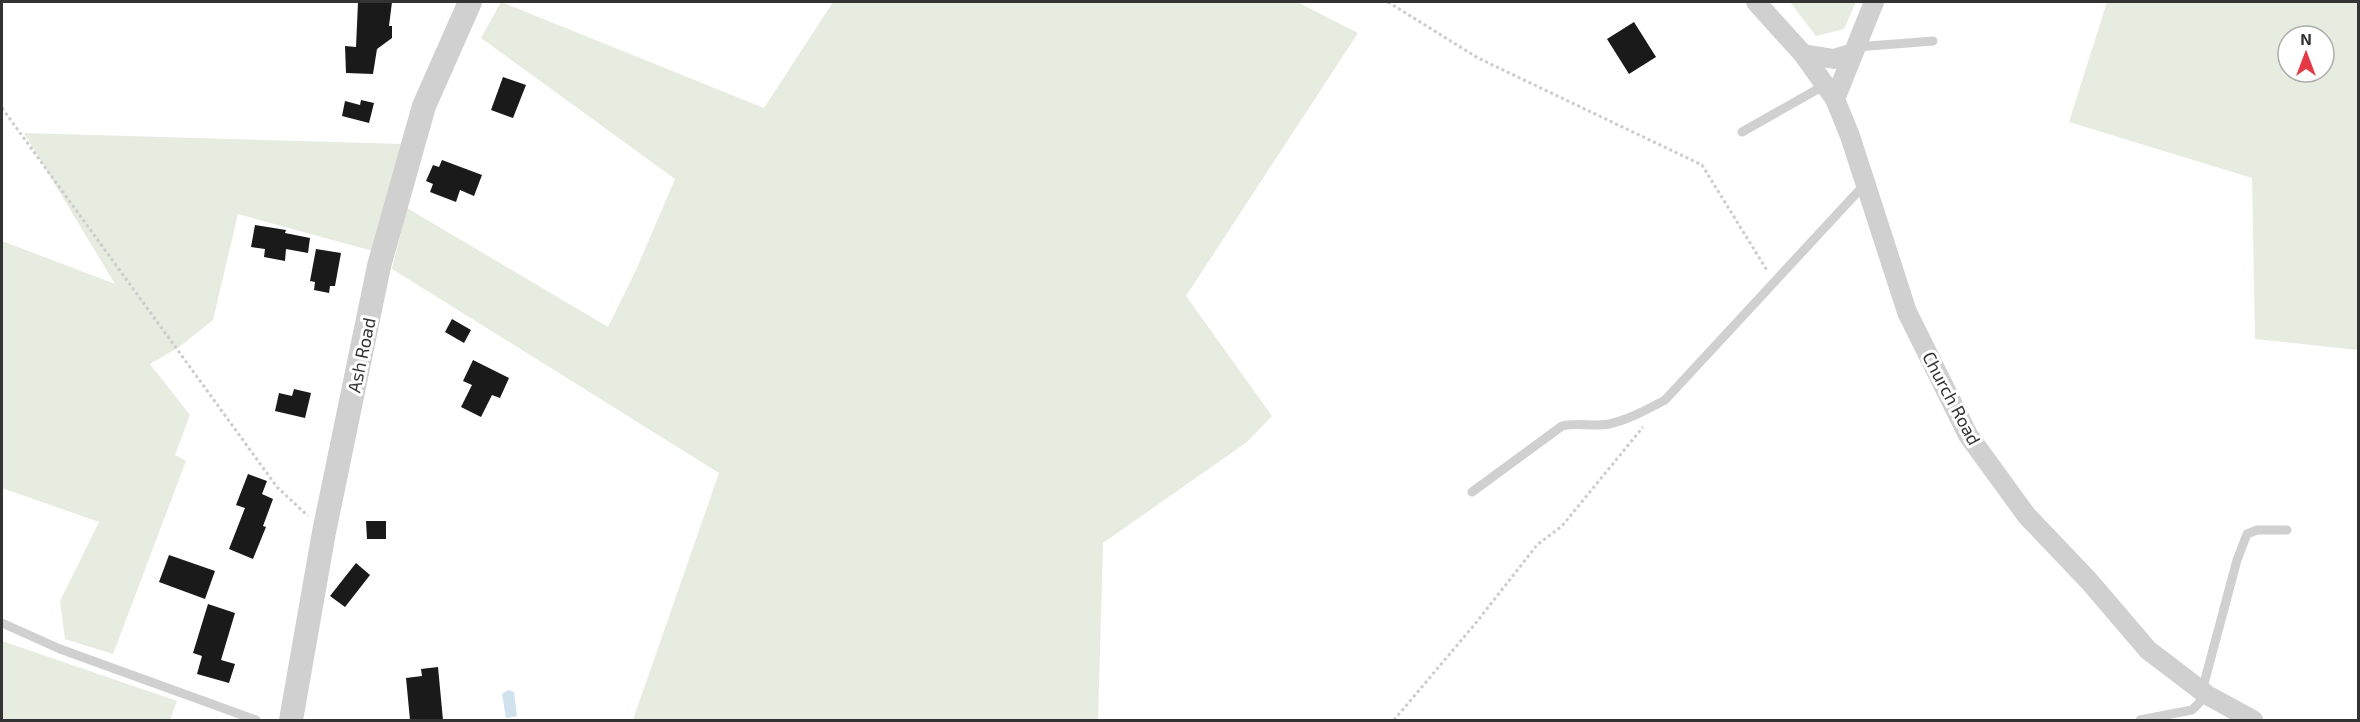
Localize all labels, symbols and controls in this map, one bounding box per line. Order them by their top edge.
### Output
north arrow [2276,24,2336,84]
text: N [2300,29,2312,48]
street label: Ash Road [342,315,380,395]
street label: Church Road [1918,347,1986,449]

